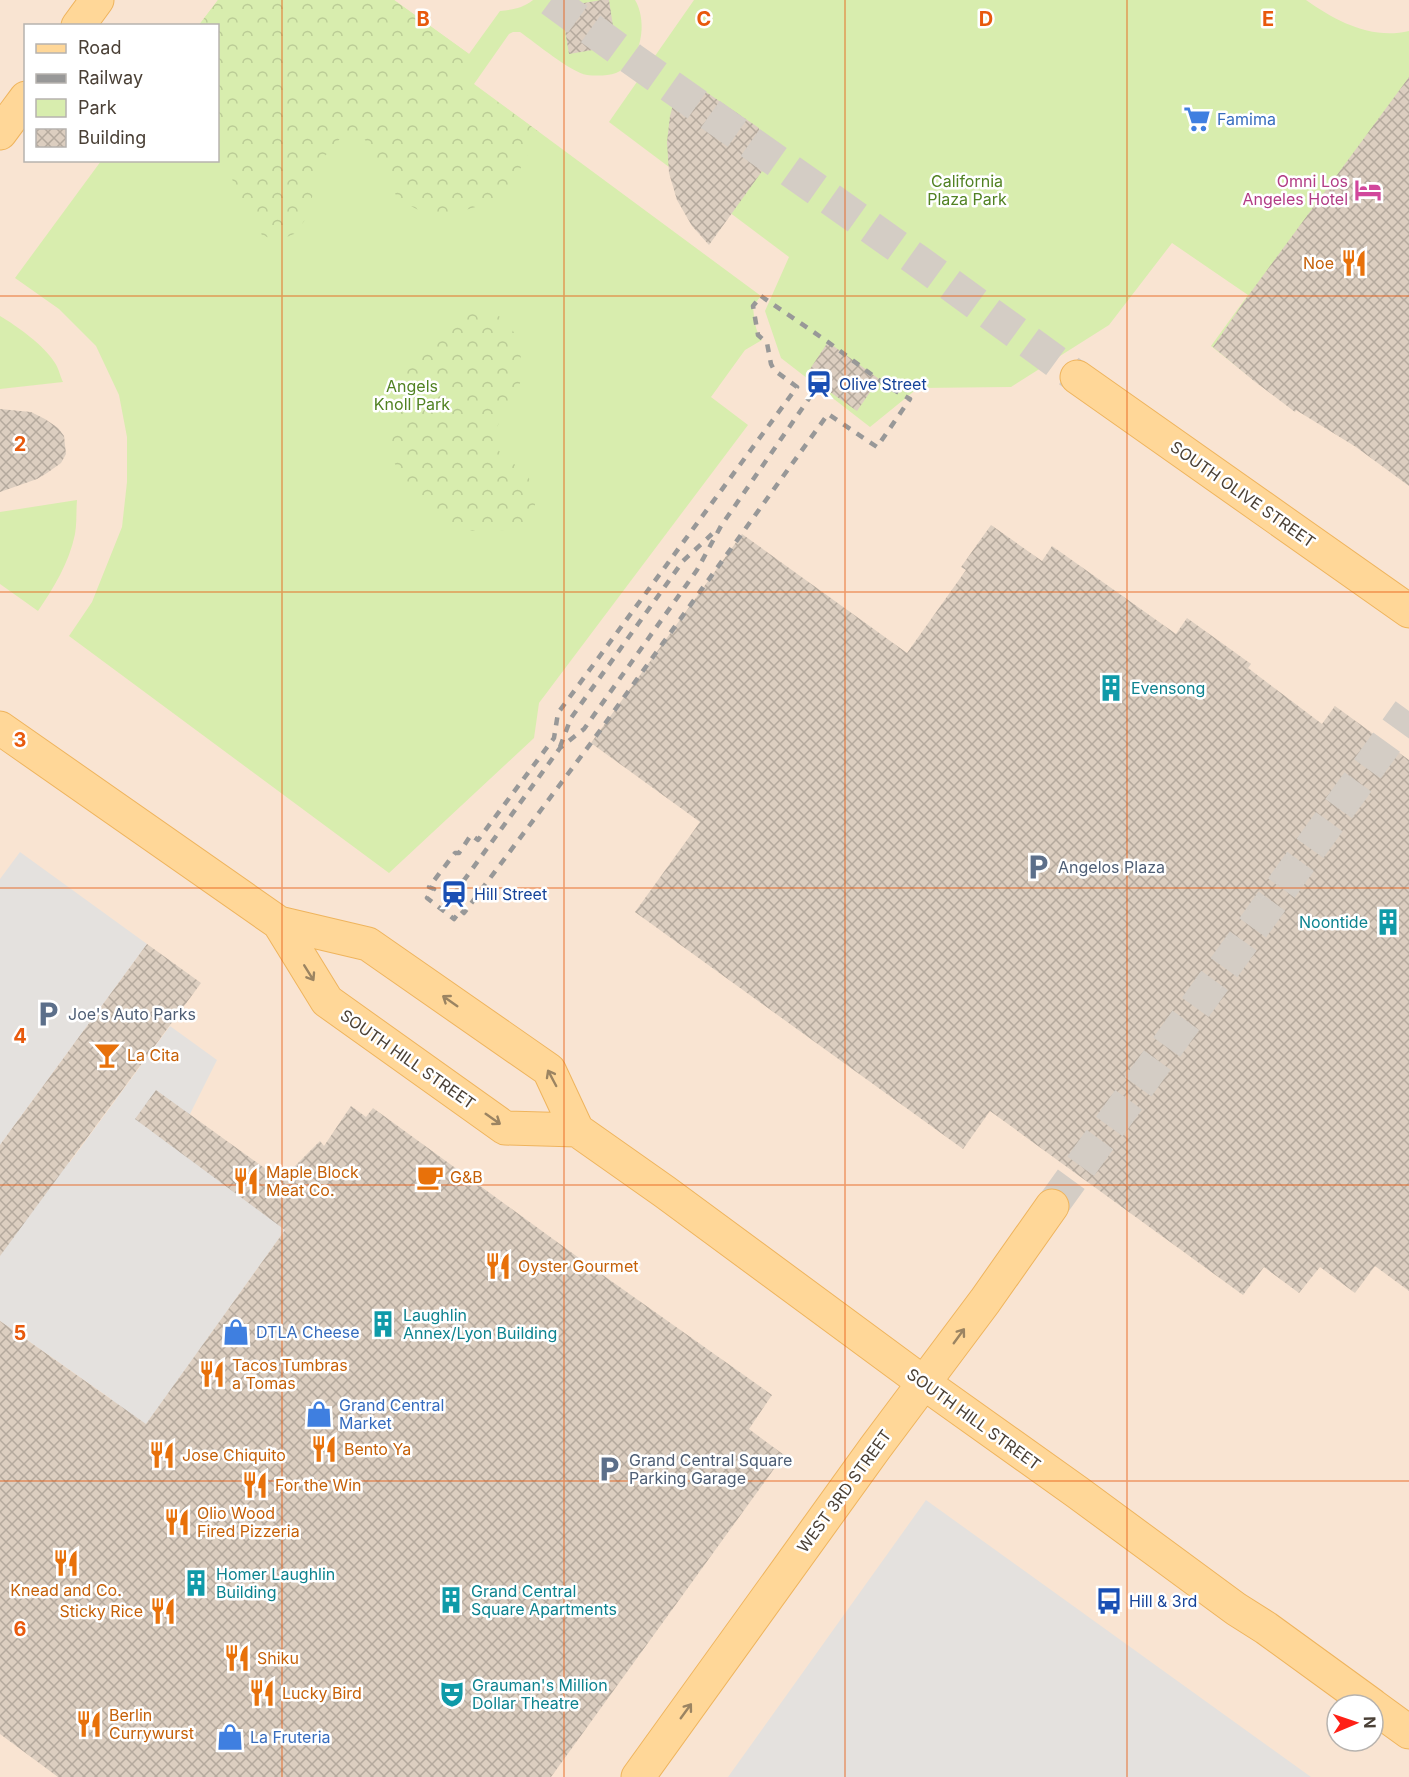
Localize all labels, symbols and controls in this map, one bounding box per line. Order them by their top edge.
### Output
text: B [416,7,430,31]
text: C [697,7,711,31]
text: D [979,7,993,31]
text: E [1262,7,1274,31]
legend [24,24,219,162]
text: Road [78,37,121,58]
text: Railway [78,67,143,88]
text: Park [78,97,117,118]
supermarket icon: Famima [1182,104,1212,134]
place label: Famima [1217,109,1276,129]
text: Building [78,127,146,148]
park label: California Plaza Park [927,171,1007,209]
place label: Omni Los Angeles Hotel [1242,171,1348,209]
hotel icon: Omni Los Angeles Hotel [1353,175,1383,205]
restaurant icon: Noe [1339,248,1369,278]
place label: Noe [1303,253,1334,273]
station icon: Olive Street [804,369,834,399]
place label: Olive Street [839,374,927,394]
park label: Angels Knoll Park [374,376,450,414]
text: 2 [14,432,26,456]
street label: SOUTH OLIVE STREET [1167,436,1319,552]
building icon: Evensong [1096,673,1126,703]
place label: Evensong [1131,678,1205,698]
text: 3 [14,728,26,752]
parking icon: Angelos Plaza [1023,852,1053,882]
place label: Angelos Plaza [1058,857,1165,877]
station icon: Hill Street [439,879,469,909]
place label: Hill Street [474,884,547,904]
building icon: Noontide [1373,907,1403,937]
place label: Noontide [1299,912,1368,932]
one-way arrow [304,964,316,981]
one-way arrow [442,995,458,1007]
parking icon: Joe's Auto Parks [33,999,63,1029]
place label: Joe's Auto Parks [68,1004,196,1024]
street label: SOUTH HILL STREET [337,1005,479,1113]
text: 4 [13,1024,27,1048]
bar icon: La Cita [92,1040,122,1070]
place label: La Cita [127,1045,179,1065]
one-way arrow [546,1070,558,1087]
one-way arrow [485,1113,501,1125]
place label: Maple Block Meat Co. [266,1162,359,1200]
cafe icon: G&B [415,1162,445,1192]
restaurant icon: Maple Block Meat Co. [231,1166,261,1196]
place label: G&B [450,1167,483,1187]
restaurant icon: Oyster Gourmet [483,1251,513,1281]
place label: Oyster Gourmet [518,1256,638,1276]
place label: Laughlin Annex/Lyon Building [403,1305,557,1343]
building icon: Laughlin Annex/Lyon Building [368,1309,398,1339]
shop icon: DTLA Cheese [221,1317,251,1347]
text: 5 [14,1321,26,1345]
place label: DTLA Cheese [256,1322,360,1342]
one-way arrow [953,1329,965,1345]
place label: Tacos Tumbras a Tomas [232,1355,348,1393]
restaurant icon: Tacos Tumbras a Tomas [197,1359,227,1389]
street label: SOUTH HILL STREET [903,1364,1045,1474]
place label: Grand Central Market [339,1395,444,1433]
shop icon: Grand Central Market [304,1399,334,1429]
street label: WEST 3RD STREET [793,1426,895,1556]
restaurant icon: Bento Ya [309,1434,339,1464]
place label: Bento Ya [344,1439,411,1459]
restaurant icon: Jose Chiquito [147,1440,177,1470]
place label: Jose Chiquito [182,1445,286,1465]
place label: Grand Central Square Parking Garage [629,1450,792,1488]
parking icon: Grand Central Square Parking Garage [594,1454,624,1484]
restaurant icon: For the Win [240,1470,270,1500]
place label: For the Win [275,1475,362,1495]
place label: Olio Wood Fired Pizzeria [197,1503,300,1541]
restaurant icon: Olio Wood Fired Pizzeria [162,1507,192,1537]
restaurant icon: Knead and Co. [51,1548,81,1578]
place label: Homer Laughlin Building [216,1564,335,1602]
building icon: Homer Laughlin Building [181,1568,211,1598]
place label: Knead and Co. [10,1580,122,1600]
place label: Grand Central Square Apartments [471,1581,617,1619]
building icon: Grand Central Square Apartments [436,1585,466,1615]
bus stop icon: Hill & 3rd [1094,1586,1124,1616]
place label: Hill & 3rd [1129,1591,1197,1611]
restaurant icon: Sticky Rice [148,1596,178,1626]
place label: Sticky Rice [60,1601,143,1621]
text: 6 [14,1617,27,1641]
restaurant icon: Shiku [222,1643,252,1673]
place label: Shiku [257,1648,299,1668]
place label: Grauman's Million Dollar Theatre [472,1675,608,1713]
restaurant icon: Lucky Bird [247,1678,277,1708]
theatre icon: Grauman's Million Dollar Theatre [437,1679,467,1709]
place label: Lucky Bird [282,1683,362,1703]
north arrow [1325,1693,1385,1753]
one-way arrow [679,1704,692,1720]
place label: Berlin Currywurst [109,1705,194,1743]
restaurant icon: Berlin Currywurst [74,1709,104,1739]
text: N [1360,1716,1380,1729]
shop icon: La Fruteria [215,1722,245,1752]
place label: La Fruteria [250,1727,331,1747]

